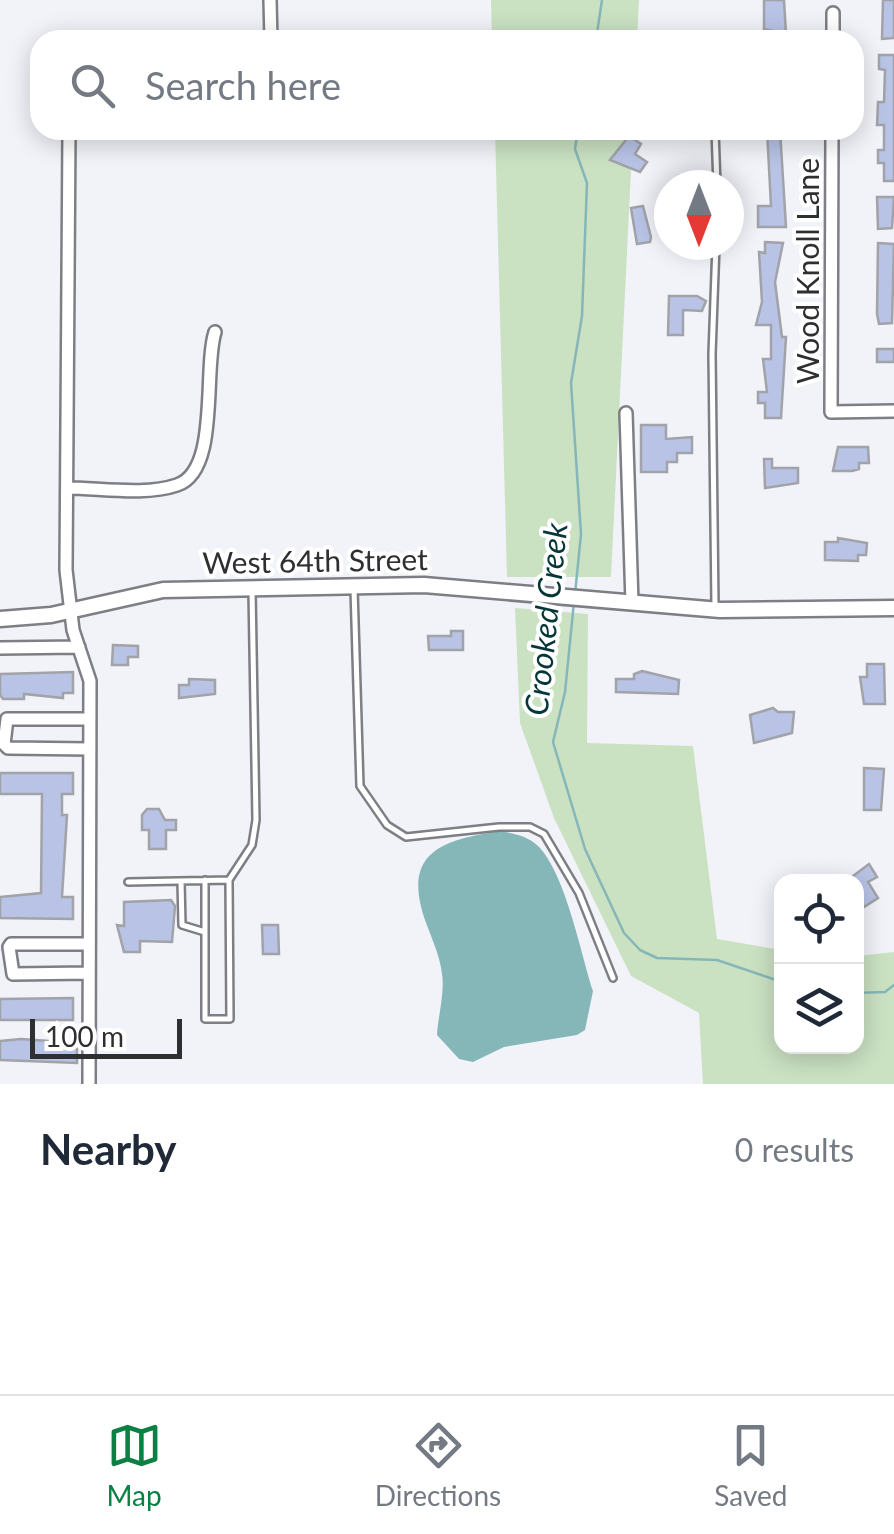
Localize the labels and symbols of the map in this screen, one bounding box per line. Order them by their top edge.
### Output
street label: Wood Knoll Lane [789,158,825,384]
north arrow [654,170,744,260]
water label: Crooked Creek [516,520,575,717]
street label: West 64th Street [202,540,428,580]
scale bar [30,1014,182,1058]

